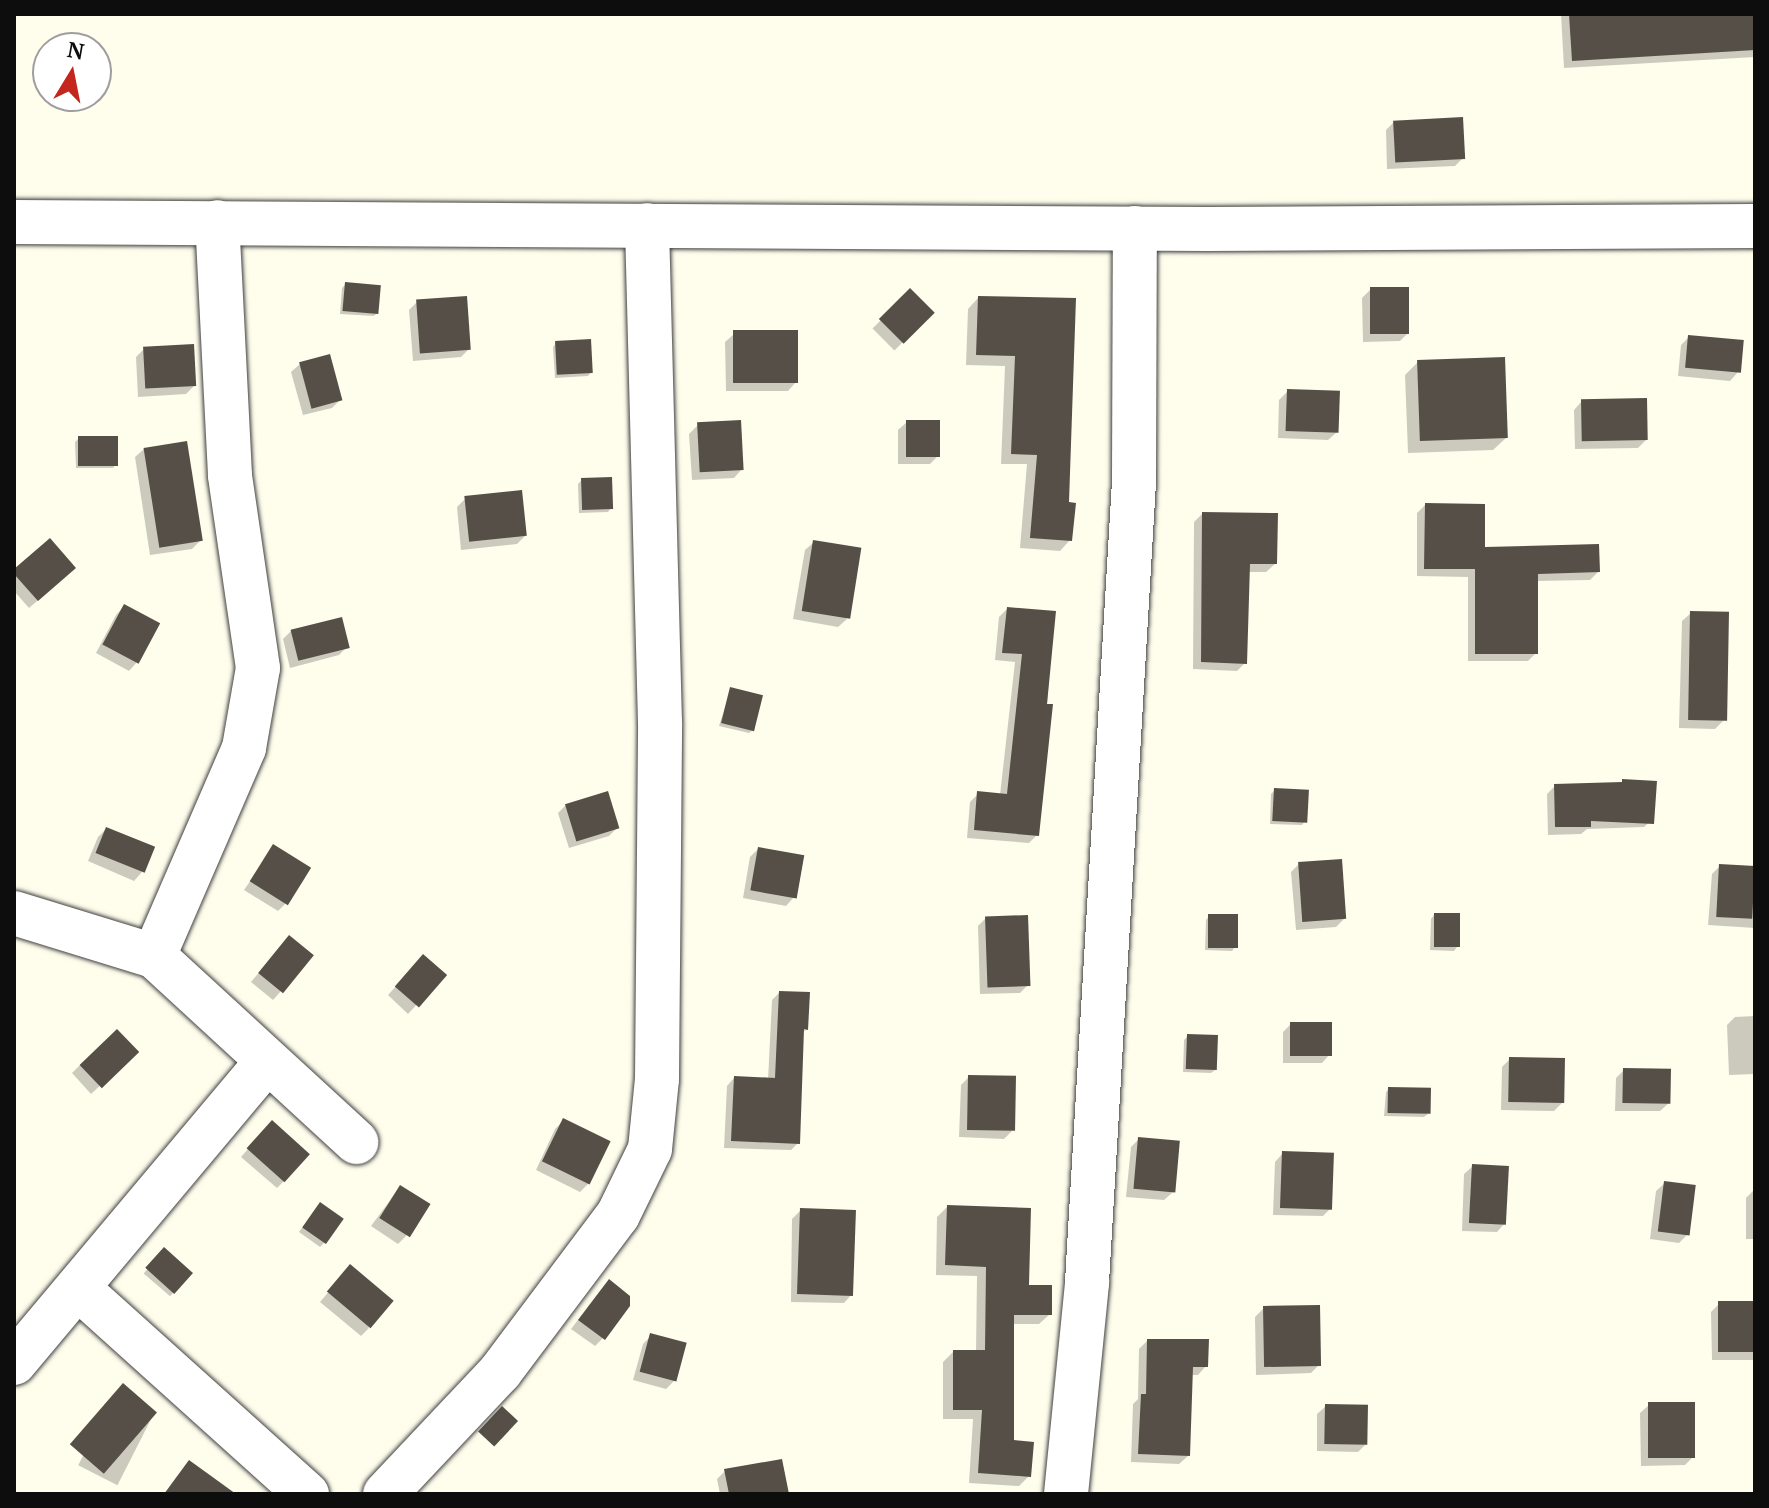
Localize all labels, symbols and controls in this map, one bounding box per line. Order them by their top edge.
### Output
north arrow [32,32,112,112]
text: N [65,34,87,66]

